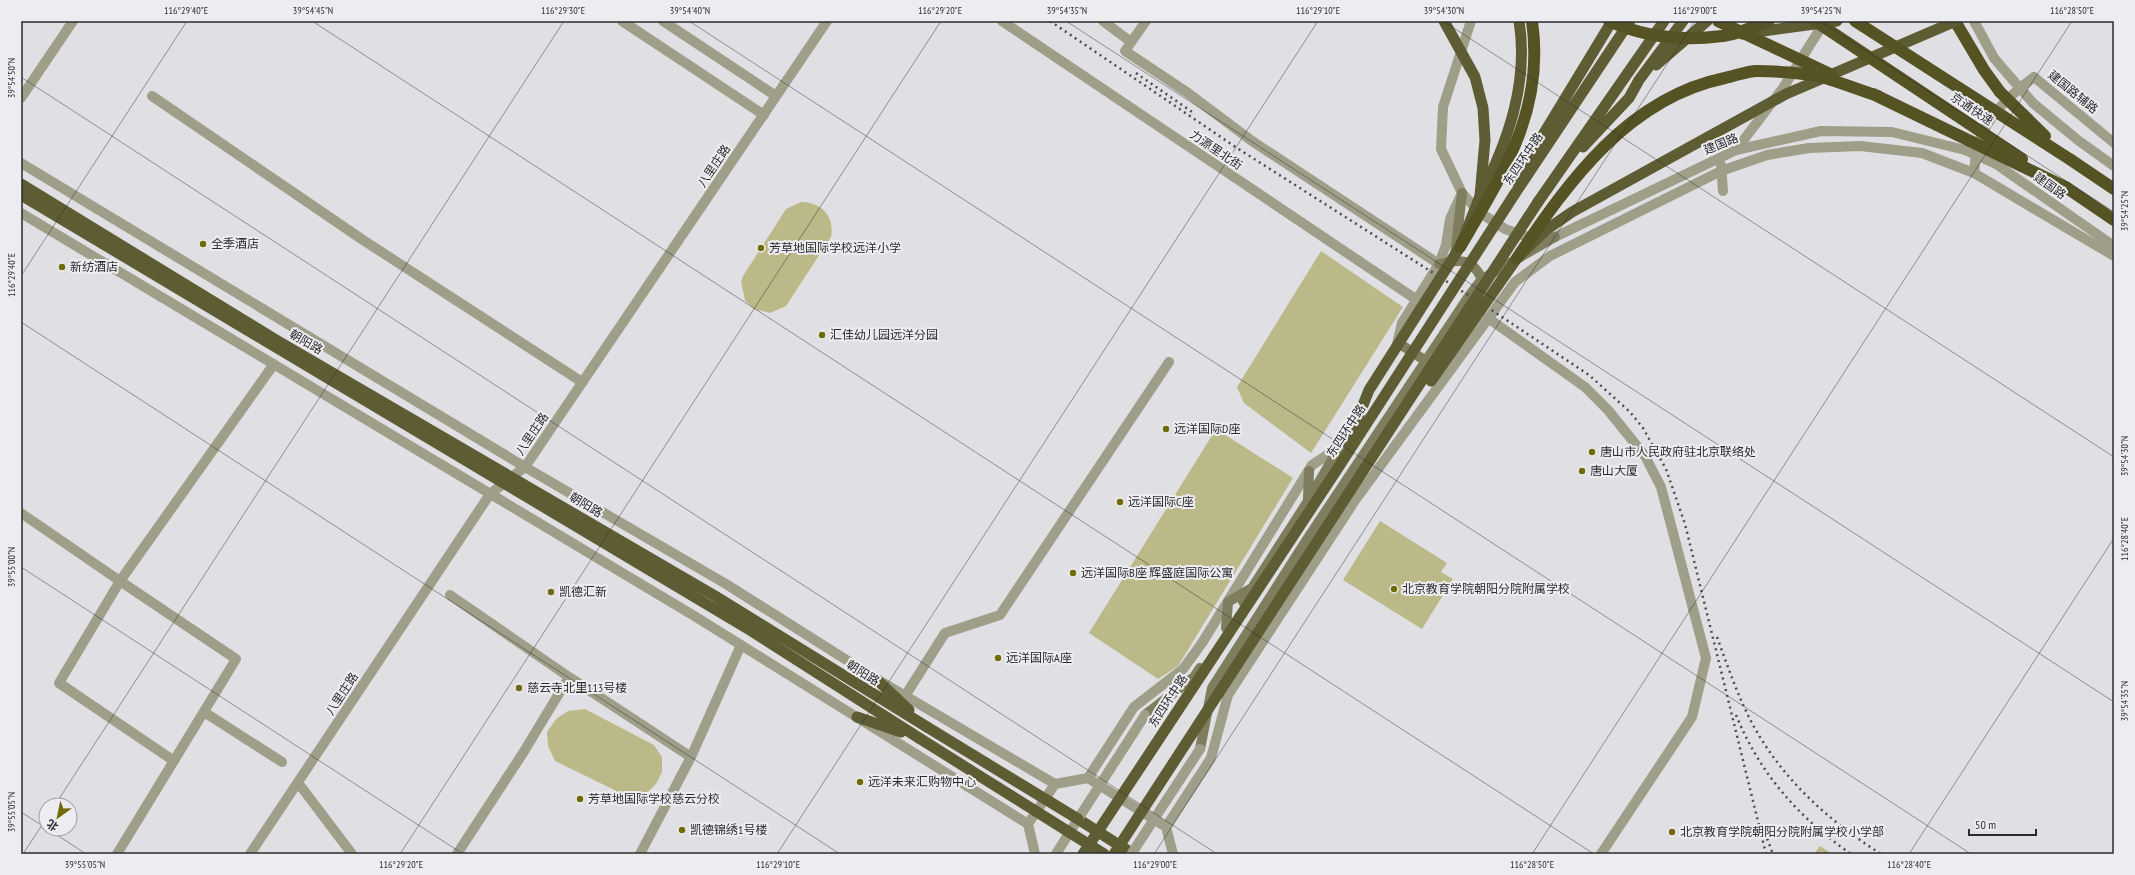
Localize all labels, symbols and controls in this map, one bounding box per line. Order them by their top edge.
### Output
text: 116°29'40"E [164,4,208,17]
text: 39°54'45"N [293,4,333,17]
text: 116°29'30"E [541,4,585,17]
text: 39°54'40"N [670,4,710,17]
text: 116°29'20"E [918,4,962,17]
text: 39°54'35"N [1047,4,1087,17]
text: 116°29'10"E [1296,4,1340,17]
text: 39°54'30"N [1424,4,1464,17]
text: 116°29'00"E [1673,4,1717,17]
text: 39°54'25"N [1801,4,1841,17]
text: 116°28'50"E [2050,4,2094,17]
text: 39°54'50"N [5,58,18,98]
street label: 建国路辅路 [2045,67,2101,116]
street label: 京通快速 [1948,89,1996,128]
street label: 力源里北街 [1187,127,1245,173]
street label: 东四环中路 [1500,130,1546,188]
street label: 建国路 [1701,130,1740,157]
street label: 八里庄路 [694,142,733,190]
street label: 建国路 [2031,169,2069,202]
text: 39°54'25"N [2118,191,2131,231]
place label: 全季酒店 [211,236,259,251]
marker: 全季酒店 [198,239,208,249]
place label: 芳草地国际学校远洋小学 [769,240,901,255]
marker: 芳草地国际学校远洋小学 [756,243,766,253]
text: 116°29'40"E [5,253,18,297]
place label: 新纺酒店 [70,259,118,274]
marker: 新纺酒店 [57,262,67,272]
street label: 朝阳路 [287,326,326,357]
place label: 汇佳幼儿园远洋分园 [830,327,938,342]
marker: 汇佳幼儿园远洋分园 [817,330,827,340]
street label: 东四环中路 [1323,401,1368,460]
street label: 八里庄路 [512,410,551,458]
place label: 远洋国际D座 [1174,421,1240,436]
marker: 远洋国际D座 [1161,424,1171,434]
text: 39°54'30"N [2118,436,2131,476]
place label: 唐山市人民政府驻北京联络处 [1600,444,1756,459]
marker: 唐山市人民政府驻北京联络处 [1587,447,1597,457]
place label: 唐山大厦 [1590,463,1638,478]
marker: 唐山大厦 [1577,466,1587,476]
street label: 朝阳路 [567,489,606,520]
place label: 远洋国际C座 [1128,494,1194,509]
marker: 远洋国际C座 [1115,497,1125,507]
text: 116°28'40"E [2118,517,2131,561]
text: 39°55'00"N [5,547,18,587]
place label: 远洋国际B座 辉盛庭国际公寓 [1081,565,1233,580]
marker: 远洋国际B座 辉盛庭国际公寓 [1068,568,1078,578]
place label: 北京教育学院朝阳分院附属学校 [1402,581,1570,596]
place label: 凯德汇新 [559,584,607,599]
marker: 北京教育学院朝阳分院附属学校 [1389,584,1399,594]
marker: 凯德汇新 [546,587,556,597]
place label: 远洋国际A座 [1006,650,1072,665]
marker: 远洋国际A座 [993,653,1003,663]
street label: 朝阳路 [844,657,883,688]
street label: 八里庄路 [322,670,361,718]
street label: 东四环中路 [1145,671,1190,730]
place label: 慈云寺北里113号楼 [527,680,627,695]
text: 39°54'35"N [2118,681,2131,721]
marker: 慈云寺北里113号楼 [514,683,524,693]
place label: 远洋未来汇购物中心 [868,774,976,789]
marker: 远洋未来汇购物中心 [855,777,865,787]
place label: 芳草地国际学校慈云分校 [588,791,720,806]
text: 39°55'05"N [5,792,18,832]
marker: 芳草地国际学校慈云分校 [575,794,585,804]
north arrow [38,797,78,837]
scale bar [1969,811,2036,837]
text: 北 [44,817,61,834]
text: 50 m [1975,817,1996,832]
place label: 凯德锦绣1号楼 [690,822,767,837]
place label: 北京教育学院朝阳分院附属学校小学部 [1680,824,1884,839]
marker: 凯德锦绣1号楼 [677,825,687,835]
marker: 北京教育学院朝阳分院附属学校小学部 [1667,827,1677,837]
text: 39°55'05"N [65,858,105,871]
text: 116°29'20"E [379,858,423,871]
text: 116°29'10"E [756,858,800,871]
text: 116°29'00"E [1133,858,1177,871]
text: 116°28'50"E [1510,858,1554,871]
text: 116°28'40"E [1887,858,1931,871]

